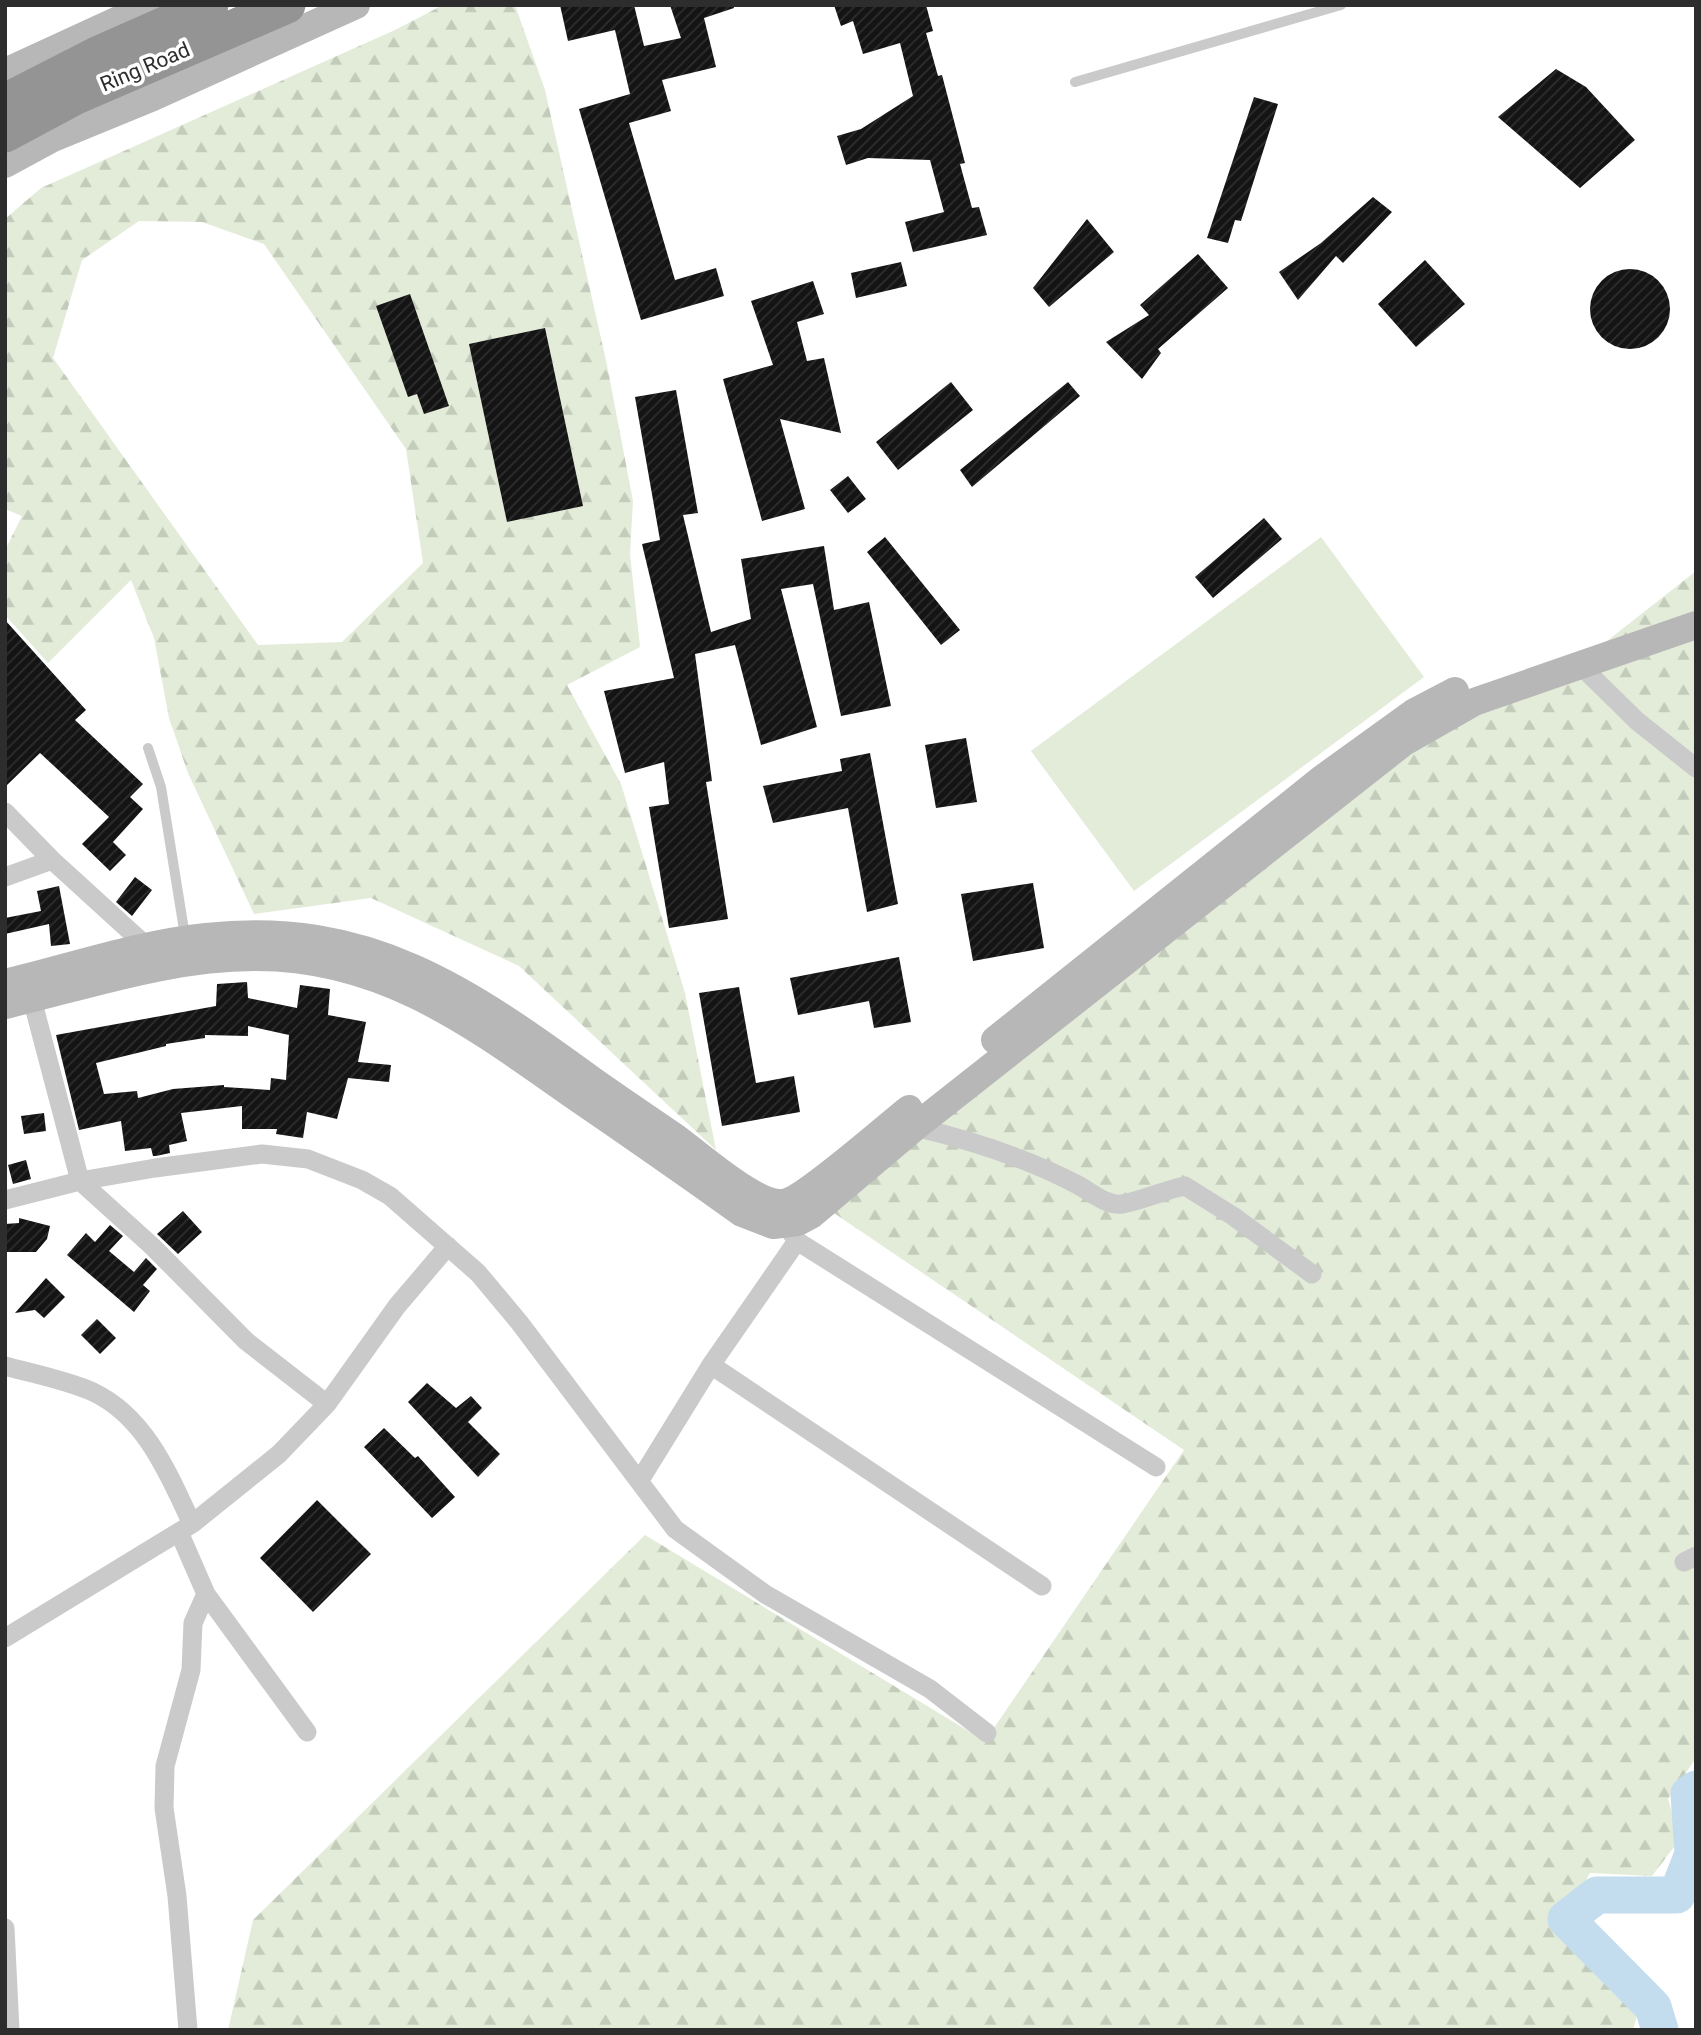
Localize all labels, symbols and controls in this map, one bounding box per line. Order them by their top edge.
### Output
street label: Ring Road [97,37,193,97]

